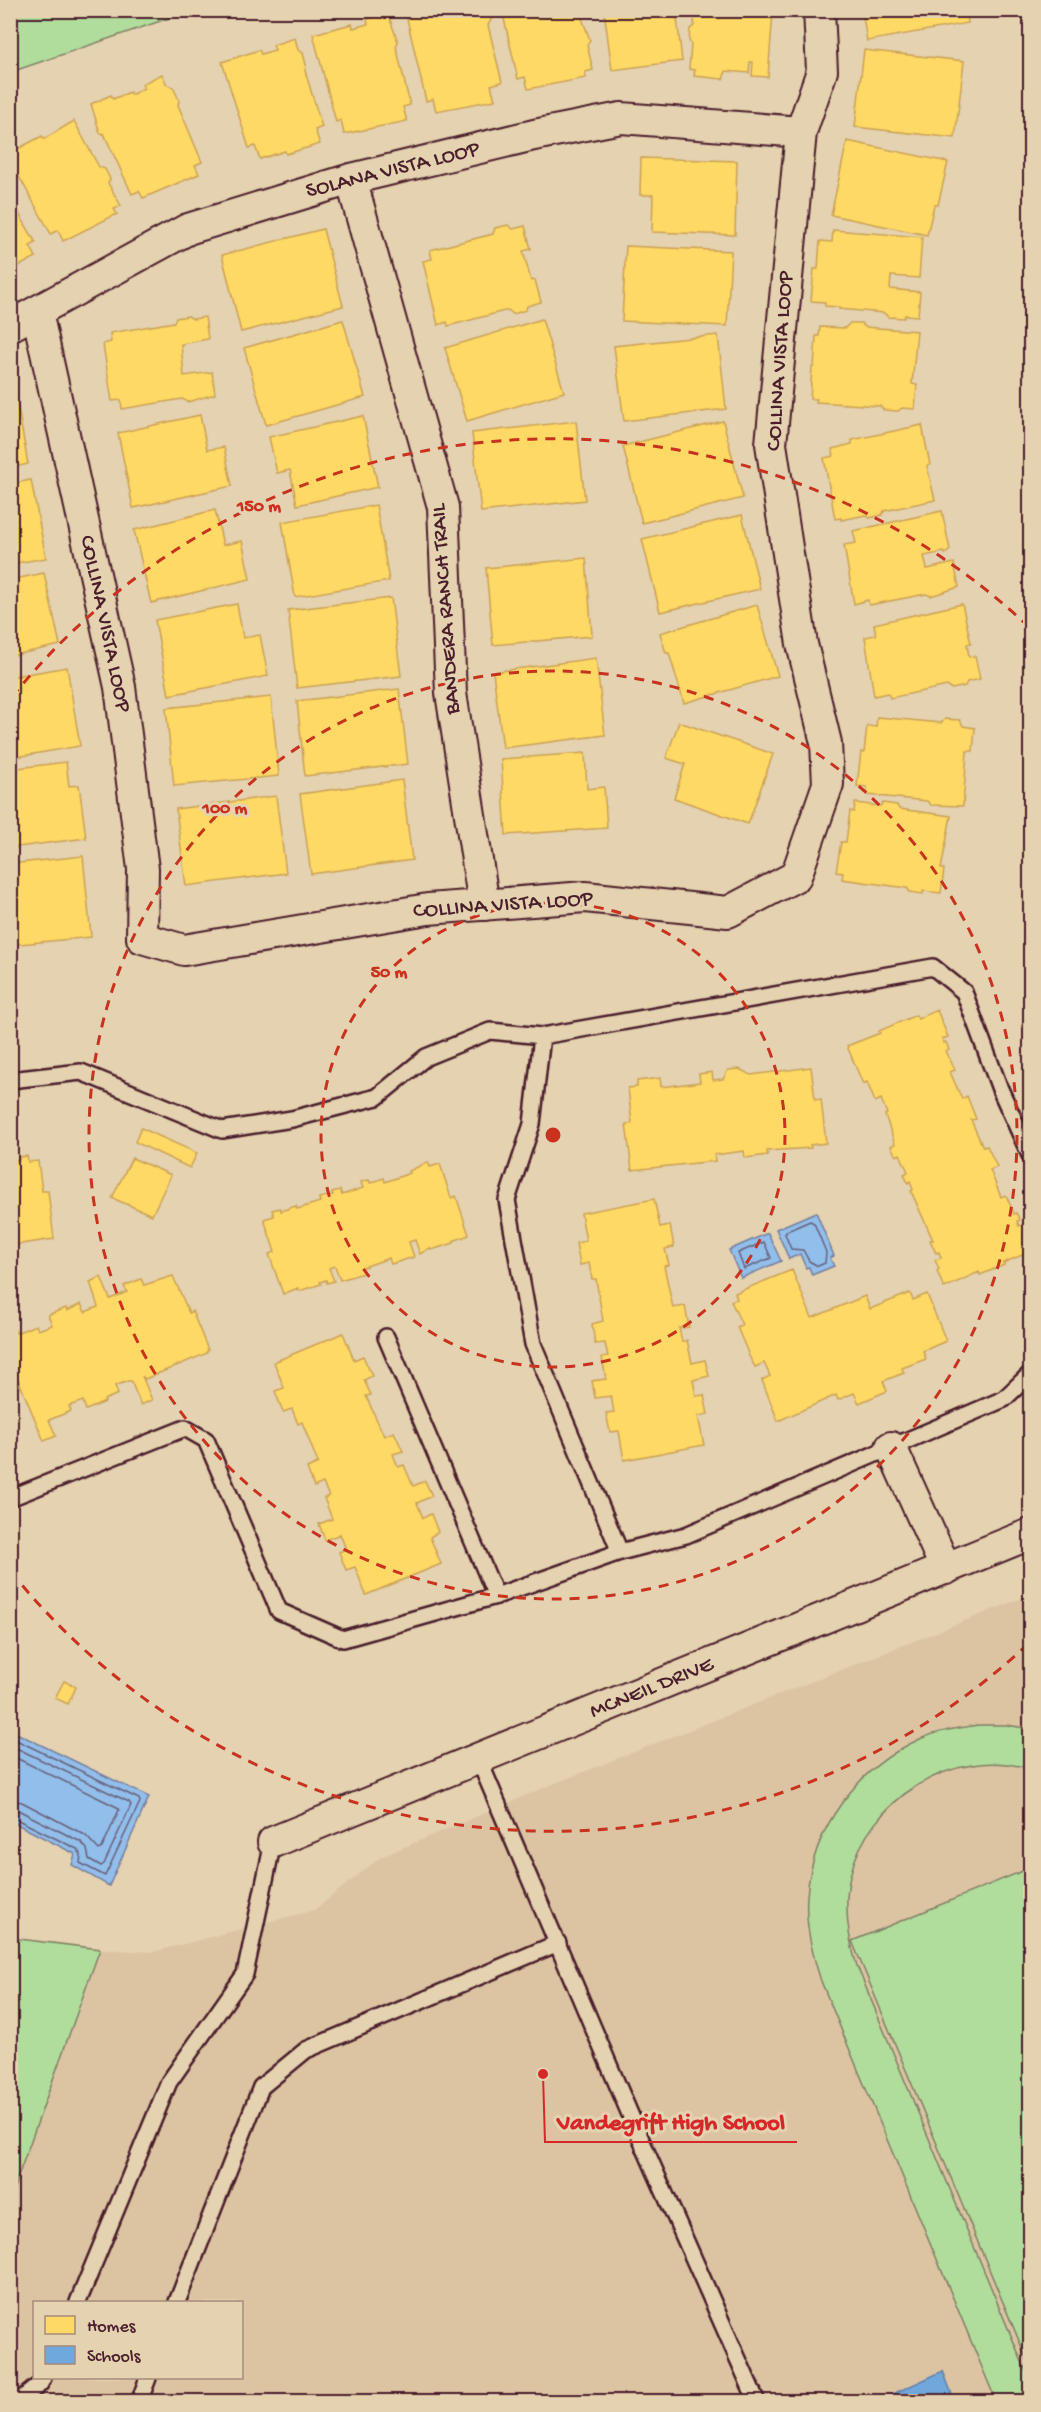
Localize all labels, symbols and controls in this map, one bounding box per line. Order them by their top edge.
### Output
street label: SOLANA VISTA LOOP [303,137,483,205]
street label: COLLINA VISTA LOOP [762,269,800,452]
text: 150 m [236,497,281,518]
street label: BANDERA RANCH TRAIL [427,502,467,716]
street label: COLLINA VISTA LOOP [73,533,136,716]
text: 100 m [202,799,248,820]
street label: COLLINA VISTA LOOP [412,887,595,925]
text: 50 m [371,963,408,984]
centre of rings [543,1125,563,1145]
street label: MCNEIL DRIVE [586,1652,719,1726]
callout: Vandegrift High School [545,2100,797,2142]
text: Vandegrift High School [556,2110,785,2139]
legend [33,2301,243,2379]
text: Homes [87,2317,137,2338]
text: Schools [87,2347,142,2368]

